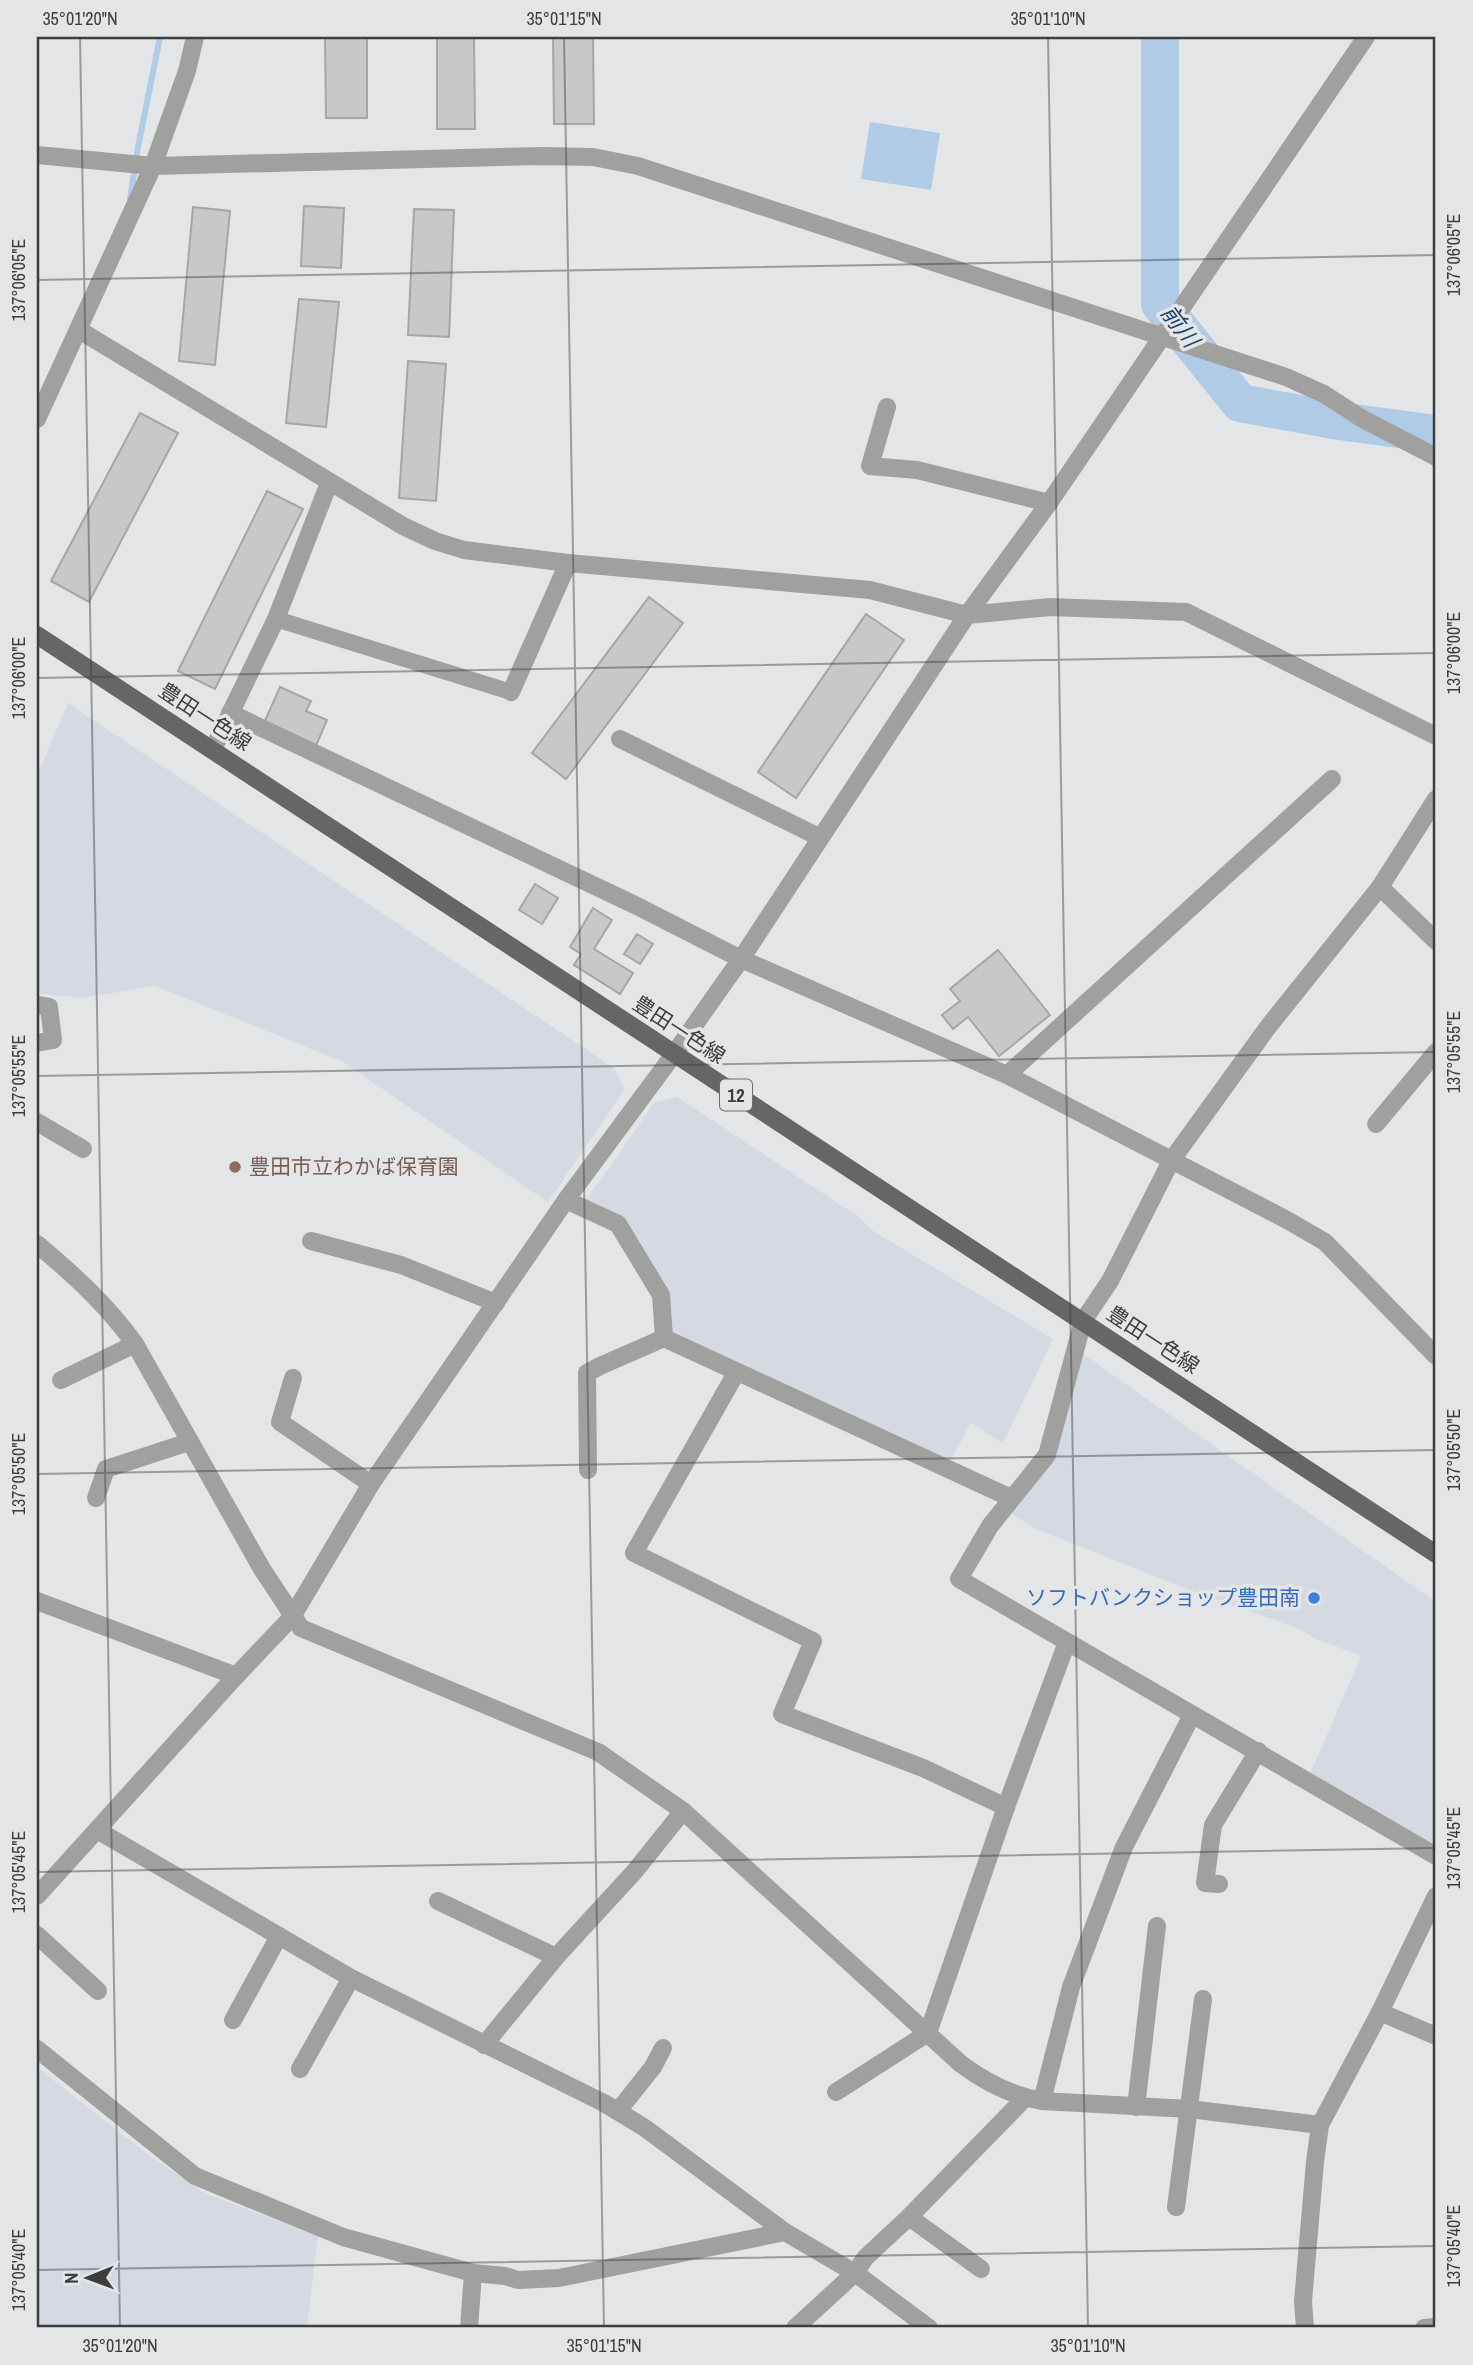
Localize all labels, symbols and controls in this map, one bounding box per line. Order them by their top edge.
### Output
text: 35°01'20"N [42,6,118,31]
text: 35°01'15"N [526,6,602,31]
text: 35°01'10"N [1010,6,1086,31]
text: 137°06'05"E [1441,214,1466,296]
text: 137°06'05"E [6,239,31,321]
water label: 前川 [1154,298,1208,356]
text: 137°06'00"E [1441,612,1466,694]
text: 137°06'00"E [6,637,31,719]
street label: 豊田一色線 [153,676,257,757]
street label: 豊田一色線 [627,989,731,1070]
text: 137°05'55"E [1441,1011,1466,1093]
text: 137°05'55"E [6,1035,31,1117]
road number: 12 [720,1079,752,1110]
place label: 豊田市立わかば保育園 [249,1152,459,1181]
marker: 豊田市立わかば保育園 [227,1159,243,1175]
street label: 豊田一色線 [1101,1299,1205,1380]
text: 137°05'50"E [1441,1409,1466,1491]
text: 137°05'50"E [6,1433,31,1515]
place label: ソフトバンクショップ豊田南 [1026,1583,1300,1612]
marker: ソフトバンクショップ豊田南 [1306,1590,1322,1606]
text: 137°05'45"E [1441,1807,1466,1889]
text: 137°05'45"E [6,1831,31,1913]
text: 137°05'40"E [1441,2205,1466,2287]
text: 137°05'40"E [6,2229,31,2311]
north arrow [52,2242,122,2312]
text: N [58,2272,84,2284]
text: 35°01'20"N [82,2333,158,2358]
text: 35°01'15"N [566,2333,642,2358]
text: 35°01'10"N [1050,2333,1126,2358]

